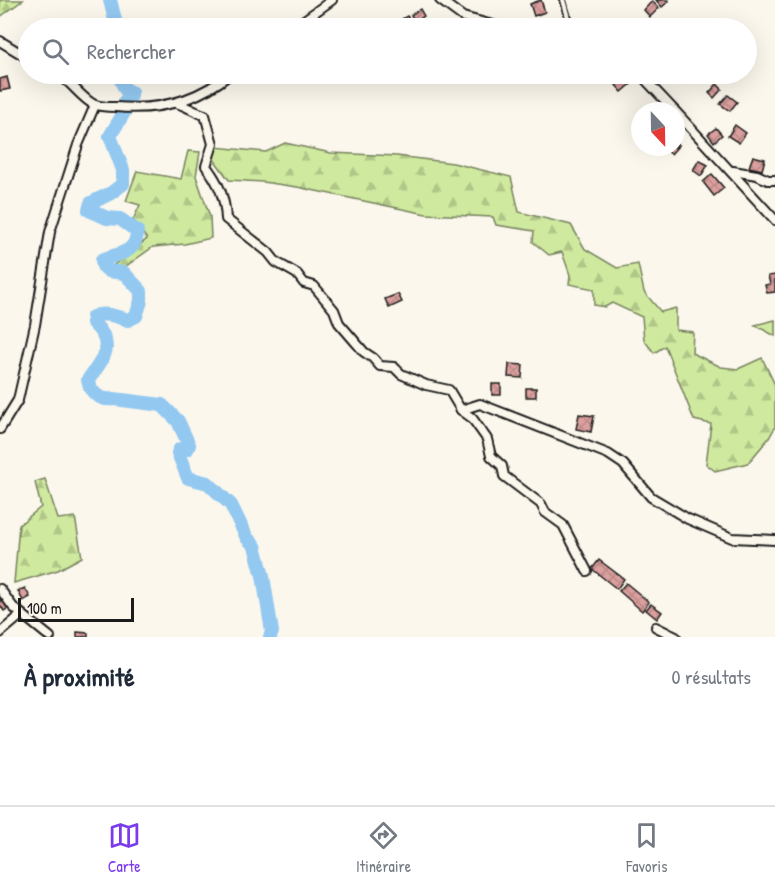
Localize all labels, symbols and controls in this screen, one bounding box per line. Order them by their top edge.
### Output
search box [18,18,757,84]
icon: search [39,35,72,68]
text: Rechercher [87,36,176,66]
north arrow [631,102,685,156]
scale bar [18,595,134,622]
text: 100 m [27,597,62,619]
text: À proximité [24,659,135,694]
text: 0 résultats [671,663,751,690]
tab: Carte [108,819,141,877]
tab: Itinéraire [356,819,411,877]
tab: Favoris [626,819,667,877]

